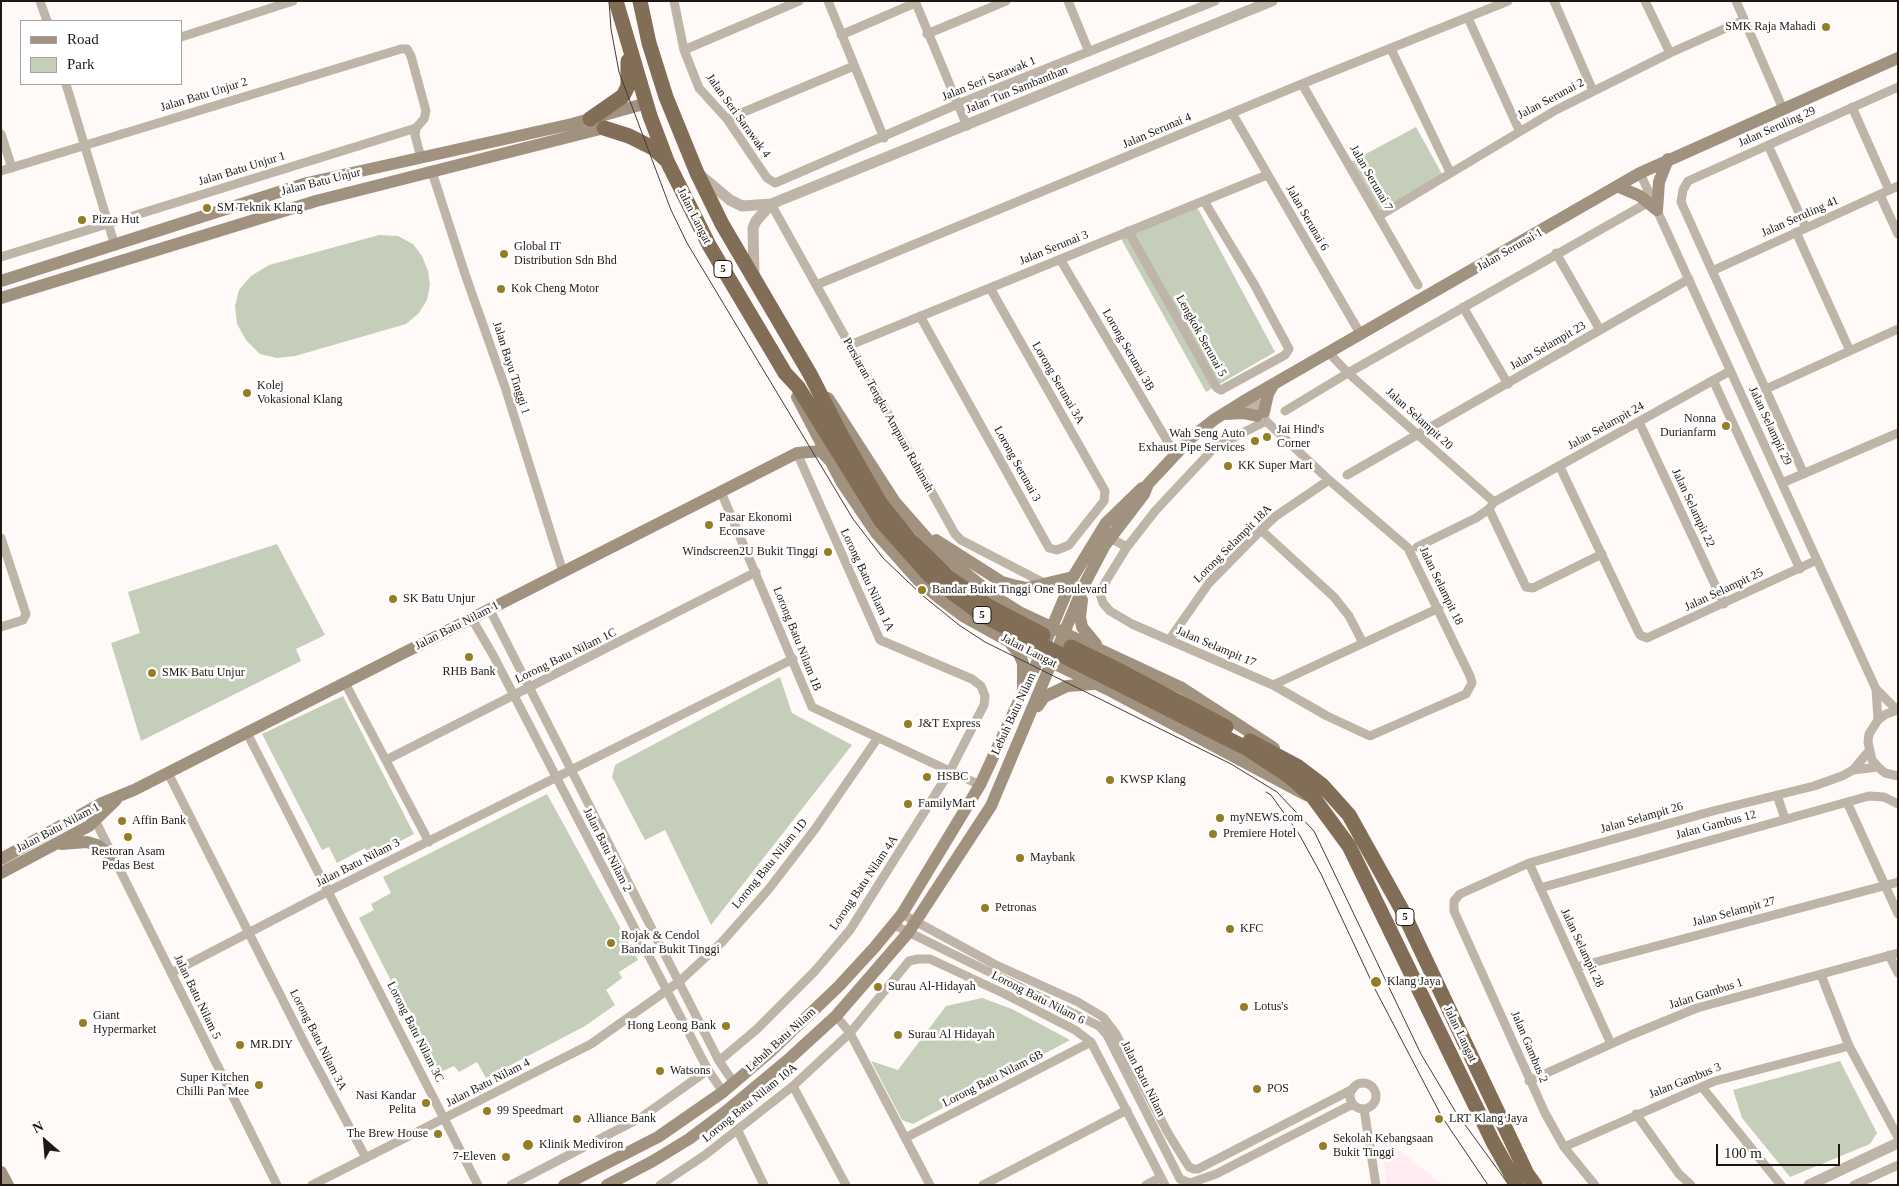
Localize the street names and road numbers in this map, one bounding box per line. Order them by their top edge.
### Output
street label: Jalan Seri Sarawak 1 [940,54,1038,104]
street label: Jalan Tun Sambanthan [964,63,1070,117]
street label: Jalan Seri Sarawak 4 [703,71,773,161]
street label: Jalan Batu Unjur 2 [159,75,249,115]
street label: Jalan Serunai 2 [1515,75,1587,123]
street label: Jalan Seruling 29 [1736,103,1818,151]
street label: Jalan Serunai 4 [1120,110,1194,152]
street label: Jalan Serunai 7 [1346,143,1396,213]
street label: Jalan Batu Unjur 1 [197,149,287,189]
street label: Jalan Batu Unjur [280,165,362,199]
street label: Jalan Serunai 6 [1282,183,1332,253]
street label: Jalan Langat [674,186,714,246]
street label: Jalan Seruling 41 [1759,193,1841,241]
street label: Jalan Serunai 1 [1475,225,1545,275]
street label: Jalan Serunai 3 [1017,228,1091,268]
road number: 5 [714,260,732,278]
street label: Lengkok Serunai 5 [1173,293,1229,379]
street label: Lorong Serunai 3B [1099,307,1157,393]
street label: Jalan Selampit 23 [1507,318,1589,374]
street label: Jalan Bayu Tinggi 1 [489,320,533,416]
street label: Persiaran Tengku Ampuan Rahimah [839,335,937,495]
street label: Lorong Serunai 3A [1029,339,1087,427]
street label: Jalan Selampit 29 [1745,384,1795,468]
street label: Jalan Selampit 20 [1382,385,1456,453]
street label: Jalan Selampit 24 [1565,399,1647,453]
street label: Lorong Serunai 3 [990,424,1044,504]
street label: Jalan Selampit 22 [1668,466,1718,550]
street label: Lorong Selampit 18A [1191,502,1275,586]
street label: Lorong Batu Nilam 1A [837,526,897,634]
street label: Jalan Selampit 18 [1416,545,1466,627]
street label: Jalan Selampit 25 [1682,565,1766,615]
street label: Lorong Batu Nilam 1B [770,585,824,693]
street label: Jalan Batu Nilam 1 [413,599,501,653]
road number: 5 [973,606,991,624]
street label: Jalan Selampit 17 [1174,624,1258,670]
street label: Lorong Batu Nilam 1C [513,625,619,687]
street label: Jalan Langat [999,631,1059,671]
street label: Lebuh Batu Nilam [989,670,1039,758]
street label: Jalan Selampit 26 [1599,799,1685,837]
street label: Jalan Batu Nilam 1 [14,800,102,856]
street label: Jalan Batu Nilam 2 [580,806,634,894]
street label: Jalan Gambus 12 [1674,807,1758,843]
street label: Lorong Batu Nilam 1D [729,816,811,912]
street label: Lorong Batu Nilam 4A [827,833,901,933]
street label: Jalan Batu Nilam 3 [314,836,402,890]
street label: Jalan Selampit 27 [1691,894,1777,930]
street label: Jalan Selampit 28 [1557,906,1607,990]
road number: 5 [1396,909,1414,926]
street label: Jalan Batu Nilam 5 [170,952,224,1042]
street label: Lorong Batu Nilam 6 [989,968,1087,1028]
street label: Jalan Gambus 1 [1667,975,1745,1013]
street label: Lorong Batu Nilam 3C [383,979,447,1085]
street label: Lorong Batu Nilam 3A [286,987,350,1093]
street label: Jalan Langat [1440,1003,1480,1065]
street label: Lebuh Batu Nilam [743,1005,819,1075]
street label: Jalan Gambus 2 [1507,1009,1551,1085]
street label: Jalan Batu Nilam [1118,1039,1168,1119]
street label: Lorong Batu Nilam 6B [940,1047,1046,1111]
street label: Jalan Batu Nilam 4 [444,1056,532,1110]
street label: Lorong Batu Nilam 10A [700,1060,800,1146]
street label: Jalan Gambus 3 [1647,1060,1723,1102]

